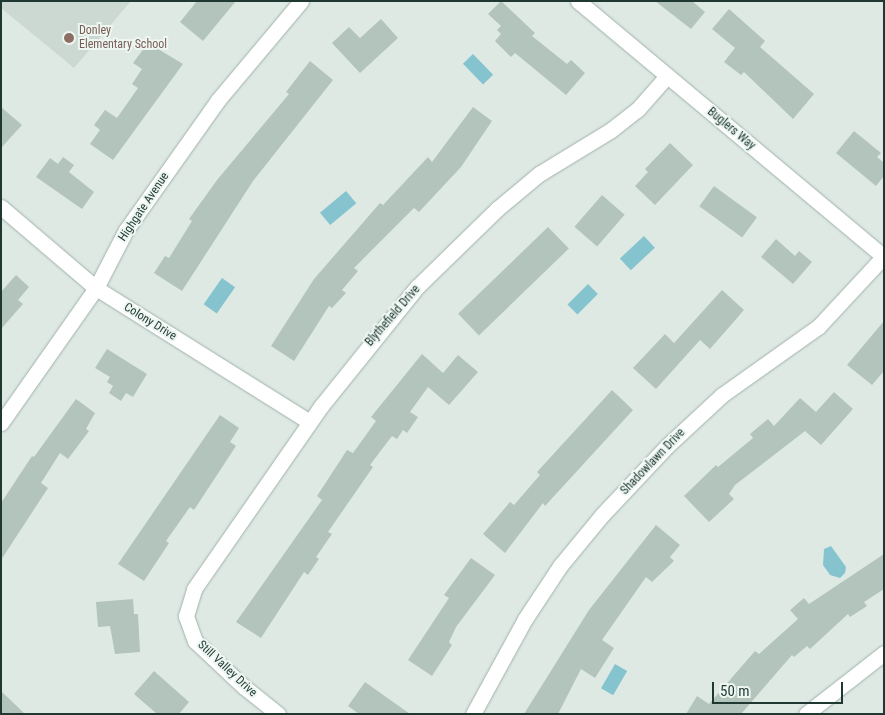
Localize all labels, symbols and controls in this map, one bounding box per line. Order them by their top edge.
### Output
place label: Donley Elementary School [79,24,167,52]
marker: Donley Elementary School [63,32,75,44]
street label: Buglers Way [704,105,758,153]
street label: Highgate Avenue [116,170,172,244]
street label: Blythefield Drive [363,283,423,349]
street label: Colony Drive [121,300,179,344]
street label: Shadowlawn Drive [618,426,688,498]
street label: Still Valley Drive [194,638,260,700]
scale bar [715,672,846,704]
text: 50 m [720,682,750,700]

